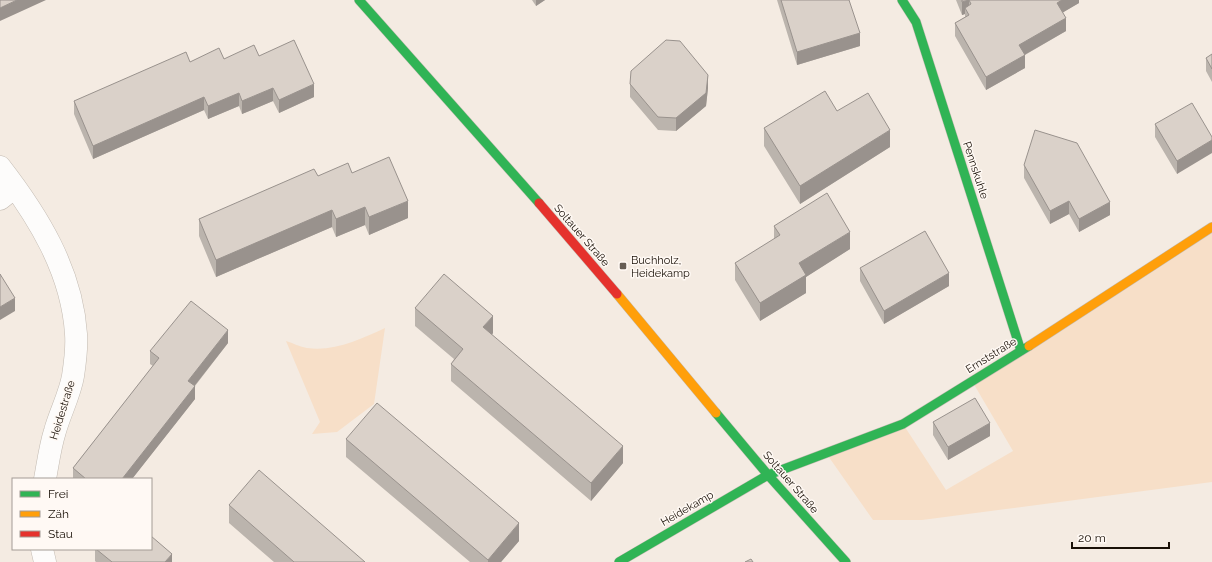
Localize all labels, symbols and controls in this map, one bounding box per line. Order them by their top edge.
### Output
street label: Pennskuhle [960,140,991,201]
street label: Soltauer Straße [551,202,612,269]
place label: Buchholz, Heidekamp [631,254,690,280]
marker: Buchholz, Heidekamp [618,261,628,271]
street label: Ernststraße [964,334,1019,376]
street label: Heidestraße [47,378,78,441]
street label: Soltauer Straße [760,449,821,516]
legend [12,478,152,550]
text: Frei [48,487,68,501]
street label: Heidekamp [658,488,716,529]
text: Zäh [48,507,69,521]
scale bar [1072,524,1169,550]
text: Stau [48,527,73,541]
text: 20 m [1078,531,1106,545]

